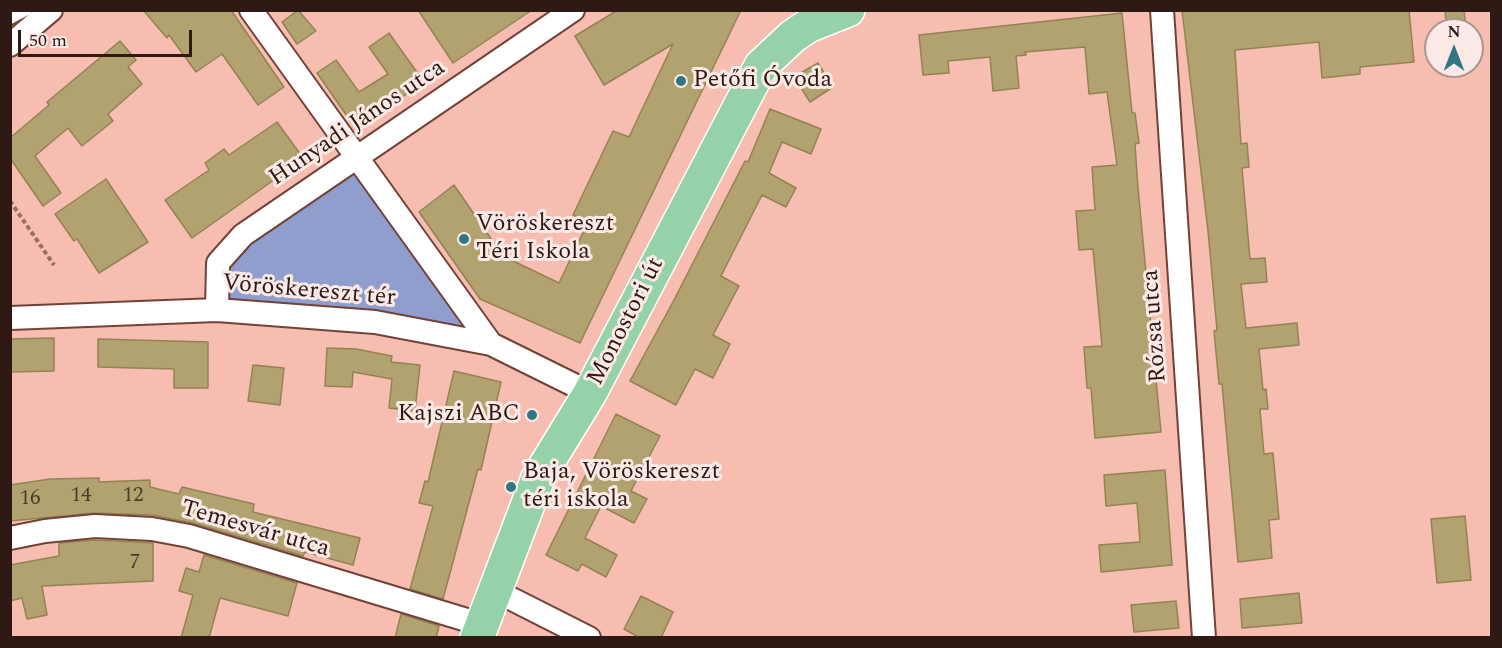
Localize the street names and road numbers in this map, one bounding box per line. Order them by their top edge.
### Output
street label: Hunyadi János utca [265,55,451,193]
street label: Monostori út [583,253,671,391]
street label: Rózsa utca [1138,268,1174,384]
street label: Vöröskereszt tér [221,270,397,314]
street label: Temesvár utca [177,495,333,565]

